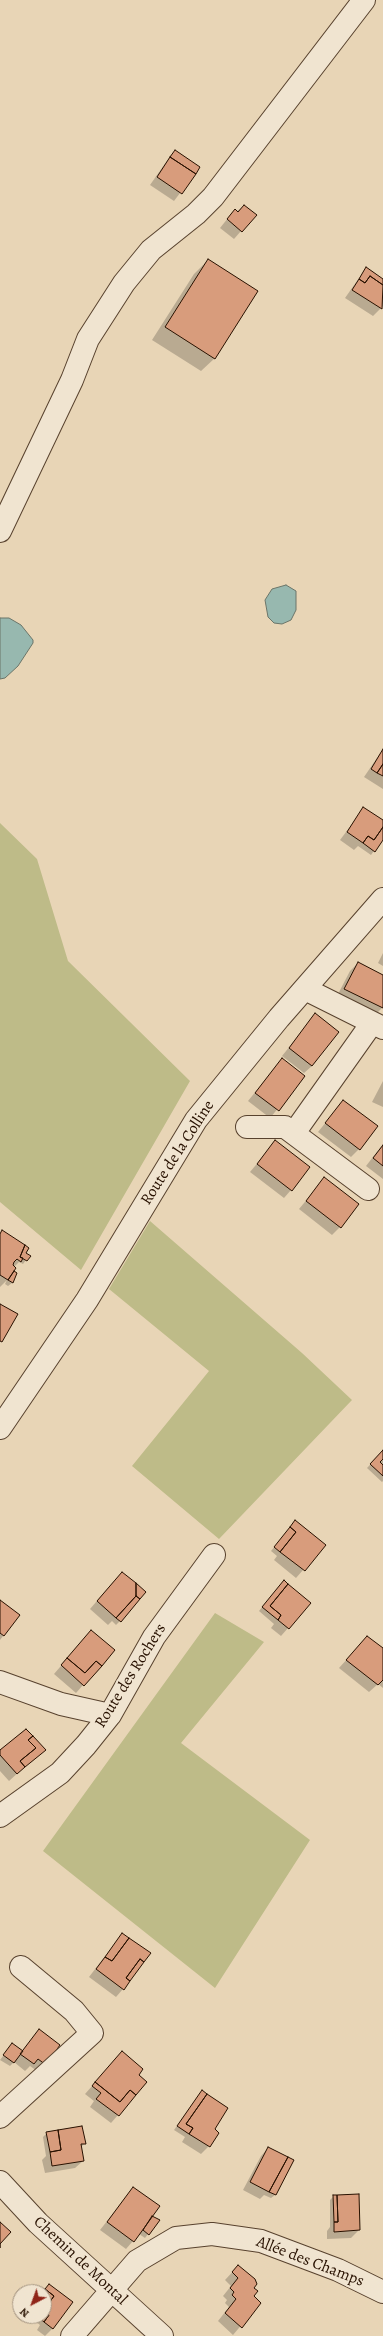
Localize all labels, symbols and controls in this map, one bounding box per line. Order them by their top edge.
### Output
street label: Route de la Colline [137,1097,219,1209]
street label: Route des Rochers [91,1620,171,1732]
street label: Chemin de Montal [29,2213,131,2309]
street label: Allée des Champs [253,2233,367,2291]
north arrow [12,2284,52,2324]
text: N [17,2304,32,2321]

